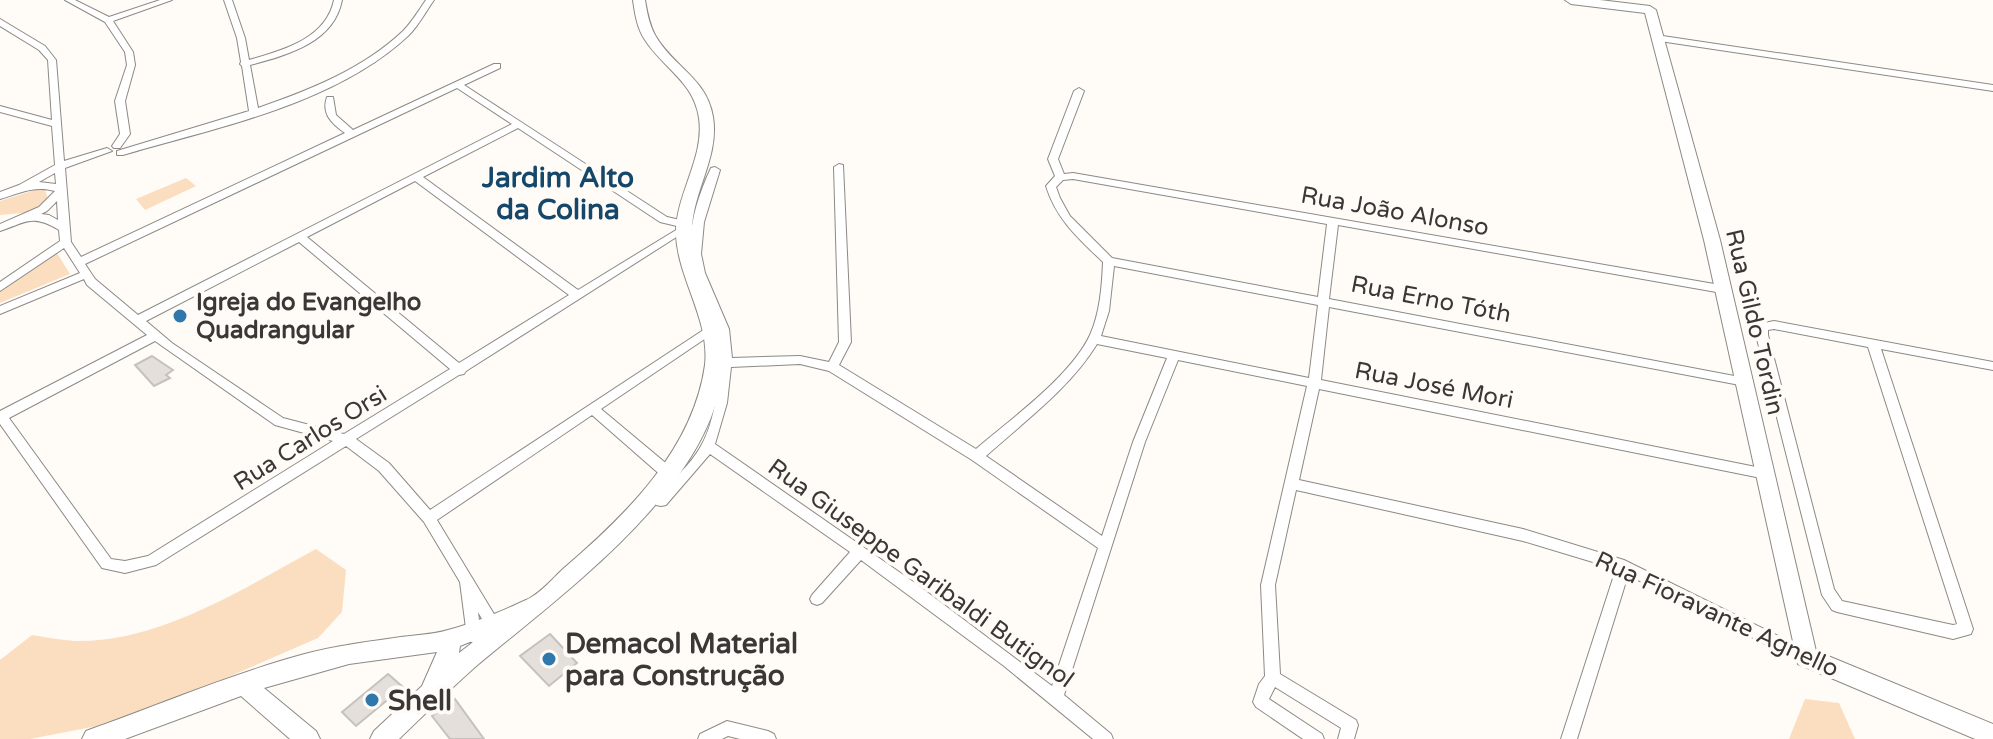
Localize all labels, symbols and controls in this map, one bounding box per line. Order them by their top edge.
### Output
district label: Jardim Alto da Colina [481,161,634,227]
street label: Rua João Alonso [1299,181,1491,242]
street label: Rua Gildo Tordin [1719,226,1790,418]
street label: Rua Erno Tóth [1348,270,1513,329]
place label: Igreja do Evangelho Quadrangular [196,288,421,345]
marker: Igreja do Evangelho Quadrangular [171,307,189,325]
street label: Rua José Mori [1352,356,1516,415]
street label: Rua Carlos Orsi [228,380,392,497]
street label: Rua Giuseppe Garibaldi Butignol [762,453,1079,694]
street label: Rua Fioravante Agnello [1590,545,1843,684]
place label: Demacol Material para Construção [565,627,798,693]
marker: Demacol Material para Construção [540,650,558,668]
place label: Shell [388,684,452,718]
marker: Shell [363,691,381,709]

